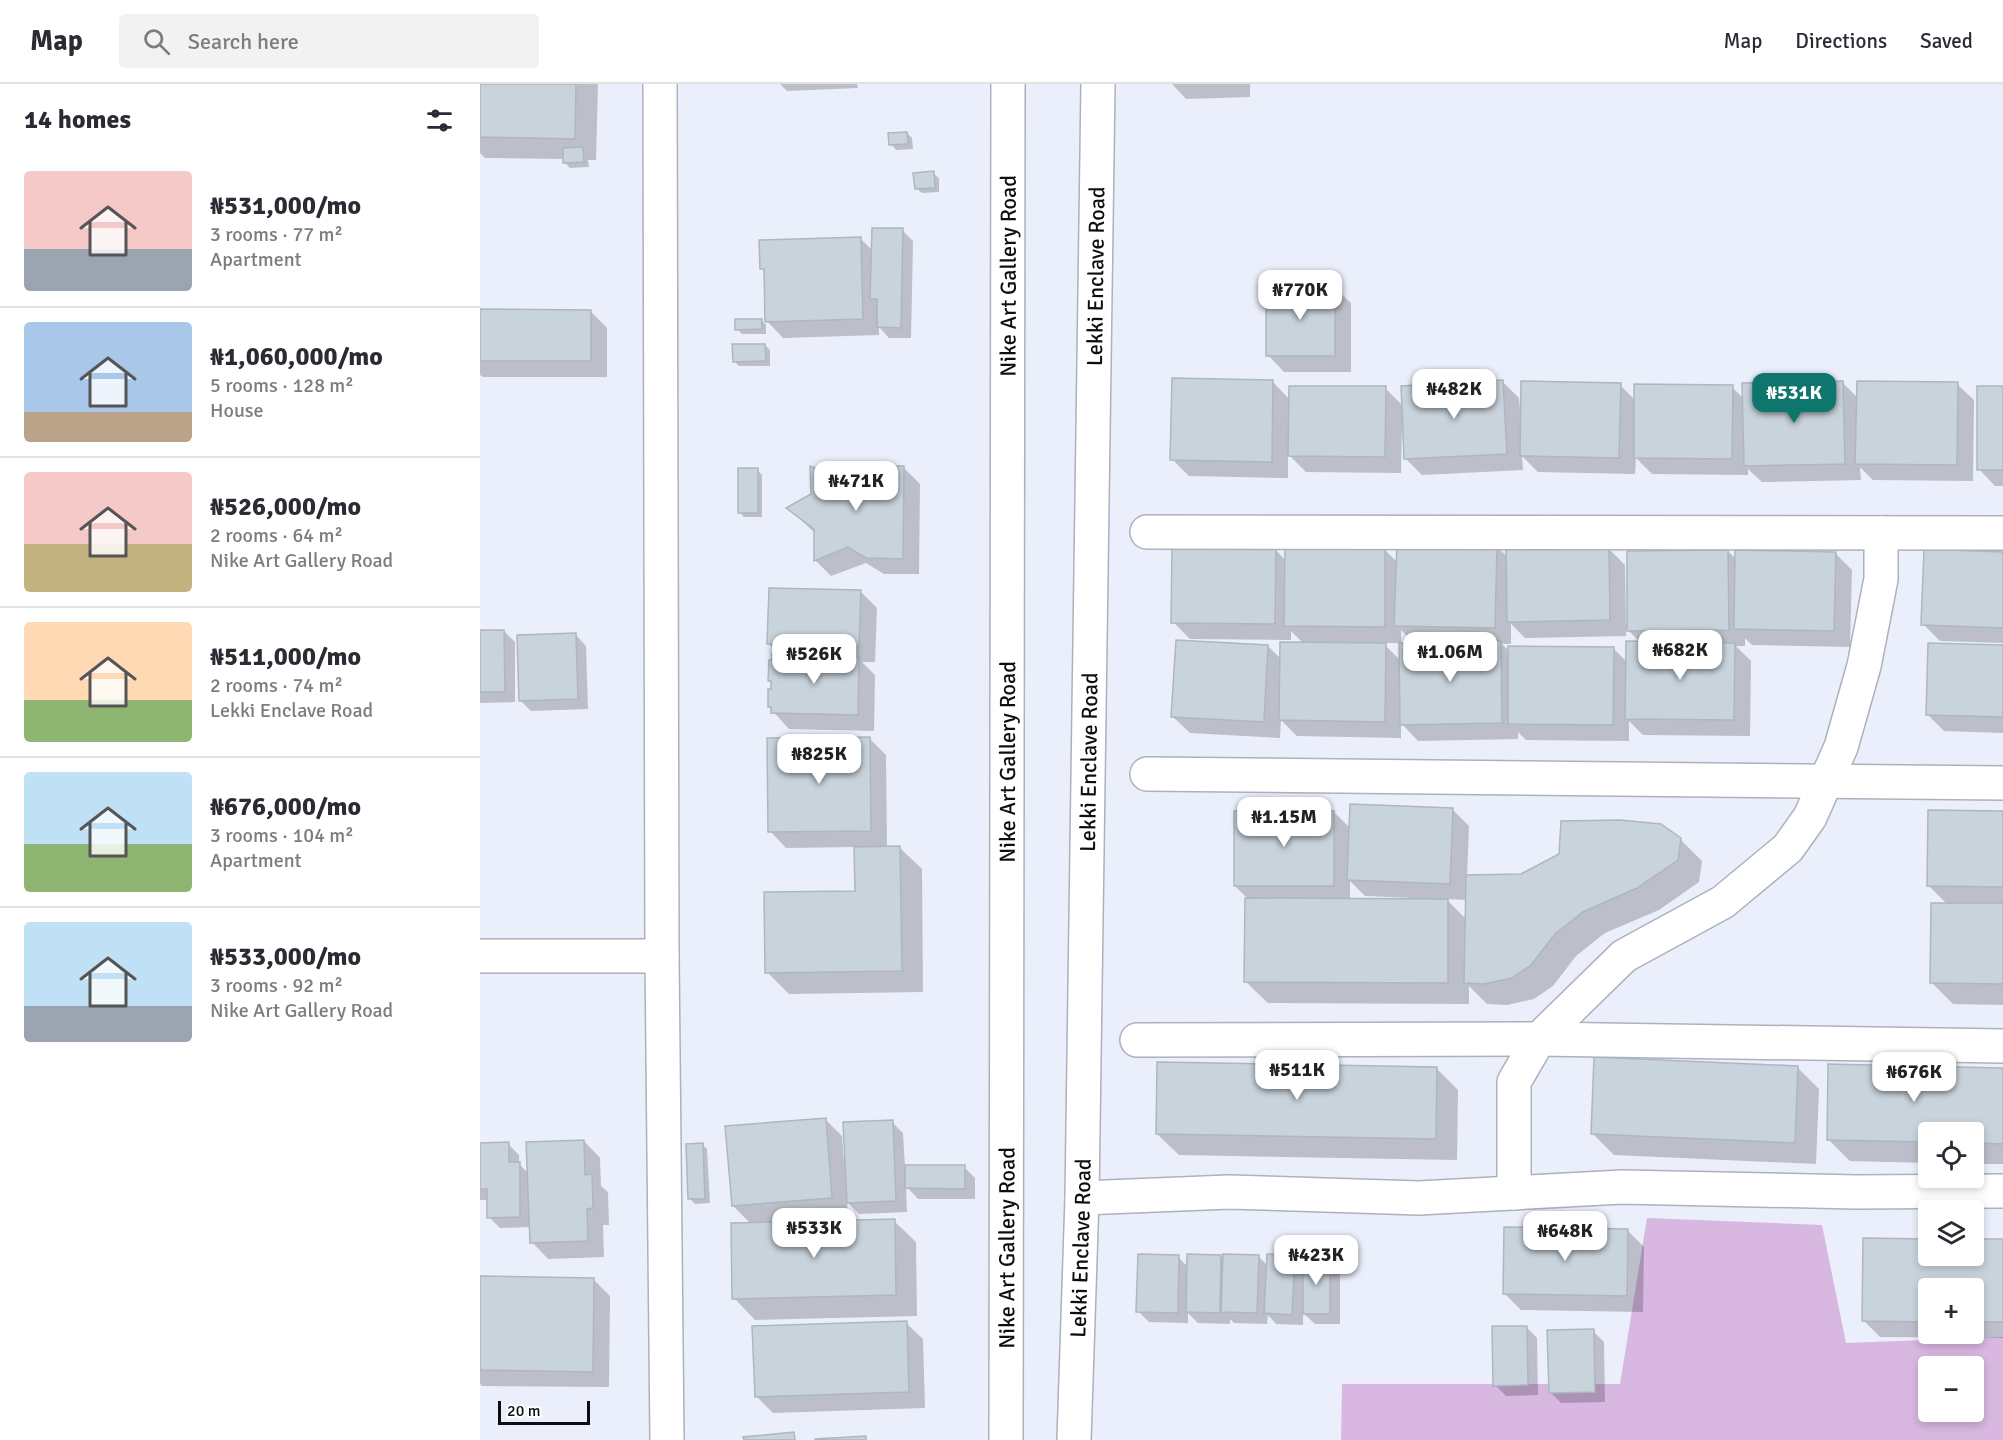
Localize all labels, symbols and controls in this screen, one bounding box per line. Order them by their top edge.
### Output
search box [119,14,539,68]
text: Map [30,24,83,58]
icon: search [140,25,173,58]
text: Search here [188,28,299,55]
text: Map [1724,28,1762,54]
text: Directions [1795,28,1887,54]
text: Saved [1920,28,1973,54]
text: 14 homes [24,104,131,136]
icon: filters [423,104,456,137]
street label: Nike Art Gallery Road [995,175,1022,377]
street label: Lekki Enclave Road [1081,186,1111,366]
text: ₦531,000/mo [210,190,361,222]
icon: home [72,195,144,267]
text: 3 rooms · 77 m² [210,222,343,247]
text: Apartment [210,247,302,272]
pin: ₦770K [1258,270,1342,321]
text: ₦770K [1272,277,1328,302]
text: ₦1,060,000/mo [210,341,383,373]
icon: home [72,346,144,418]
pin: ₦482K [1412,369,1496,420]
text: 5 rooms · 128 m² [210,373,354,398]
pin: ₦531K [1752,373,1836,424]
text: ₦482K [1426,376,1482,401]
text: ₦531K [1766,380,1822,405]
text: House [210,398,264,423]
pin: ₦471K [814,461,898,512]
text: ₦471K [828,468,884,493]
text: ₦526,000/mo [210,491,361,523]
icon: home [72,496,144,568]
text: 2 rooms · 64 m² [210,523,343,548]
text: Nike Art Gallery Road [210,548,393,573]
pin: ₦682K [1638,630,1722,681]
pin: ₦1.06M [1401,632,1499,683]
pin: ₦526K [772,634,856,685]
text: ₦682K [1652,637,1708,662]
text: ₦1.06M [1417,639,1483,664]
text: ₦511,000/mo [210,641,361,673]
text: ₦526K [786,641,842,666]
icon: home [72,646,144,718]
street label: Nike Art Gallery Road [994,661,1021,863]
street label: Lekki Enclave Road [1074,672,1104,852]
text: 2 rooms · 74 m² [210,673,343,698]
text: Lekki Enclave Road [210,698,373,723]
pin: ₦825K [777,734,861,785]
text: ₦825K [791,741,847,766]
text: ₦676,000/mo [210,791,361,823]
icon: home [72,796,144,868]
pin: ₦1.15M [1235,797,1333,848]
text: ₦1.15M [1251,804,1317,829]
text: 3 rooms · 104 m² [210,823,354,848]
text: Apartment [210,848,302,873]
text: ₦533,000/mo [210,941,361,973]
icon: home [72,946,144,1018]
text: 3 rooms · 92 m² [210,973,343,998]
text: Nike Art Gallery Road [210,998,393,1023]
pin: ₦511K [1255,1050,1339,1101]
pin: ₦676K [1872,1052,1956,1103]
text: ₦511K [1269,1057,1325,1082]
text: ₦676K [1886,1059,1942,1084]
map controls [1918,1122,1984,1422]
button: locate [1918,1122,1984,1188]
street label: Nike Art Gallery Road [993,1147,1020,1349]
street label: Lekki Enclave Road [1064,1158,1097,1338]
button: layers [1918,1200,1984,1266]
pin: ₦533K [772,1208,856,1259]
pin: ₦648K [1523,1211,1607,1262]
text: ₦533K [786,1215,842,1240]
text: ₦648K [1537,1218,1593,1243]
pin: ₦423K [1274,1235,1358,1286]
text: ₦423K [1288,1242,1344,1267]
button: + [1918,1278,1984,1344]
button: − [1918,1356,1984,1422]
scale bar [498,1398,590,1426]
text: 20 m [507,1401,541,1421]

